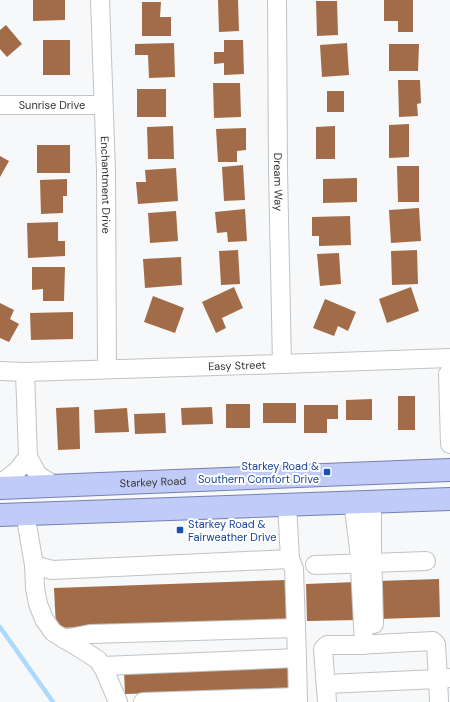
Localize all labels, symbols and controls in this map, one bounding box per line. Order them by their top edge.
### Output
street label: Sunrise Drive [19,98,85,112]
street label: Enchantment Drive [98,136,113,234]
street label: Dream Way [271,153,286,211]
street label: Easy Street [208,358,266,373]
place label: Starkey Road & Southern Comfort Drive [198,459,319,486]
marker: Starkey Road & Southern Comfort Drive [322,467,332,477]
street label: Starkey Road [119,474,187,490]
place label: Starkey Road & Fairweather Drive [188,517,276,544]
marker: Starkey Road & Fairweather Drive [175,525,185,535]

